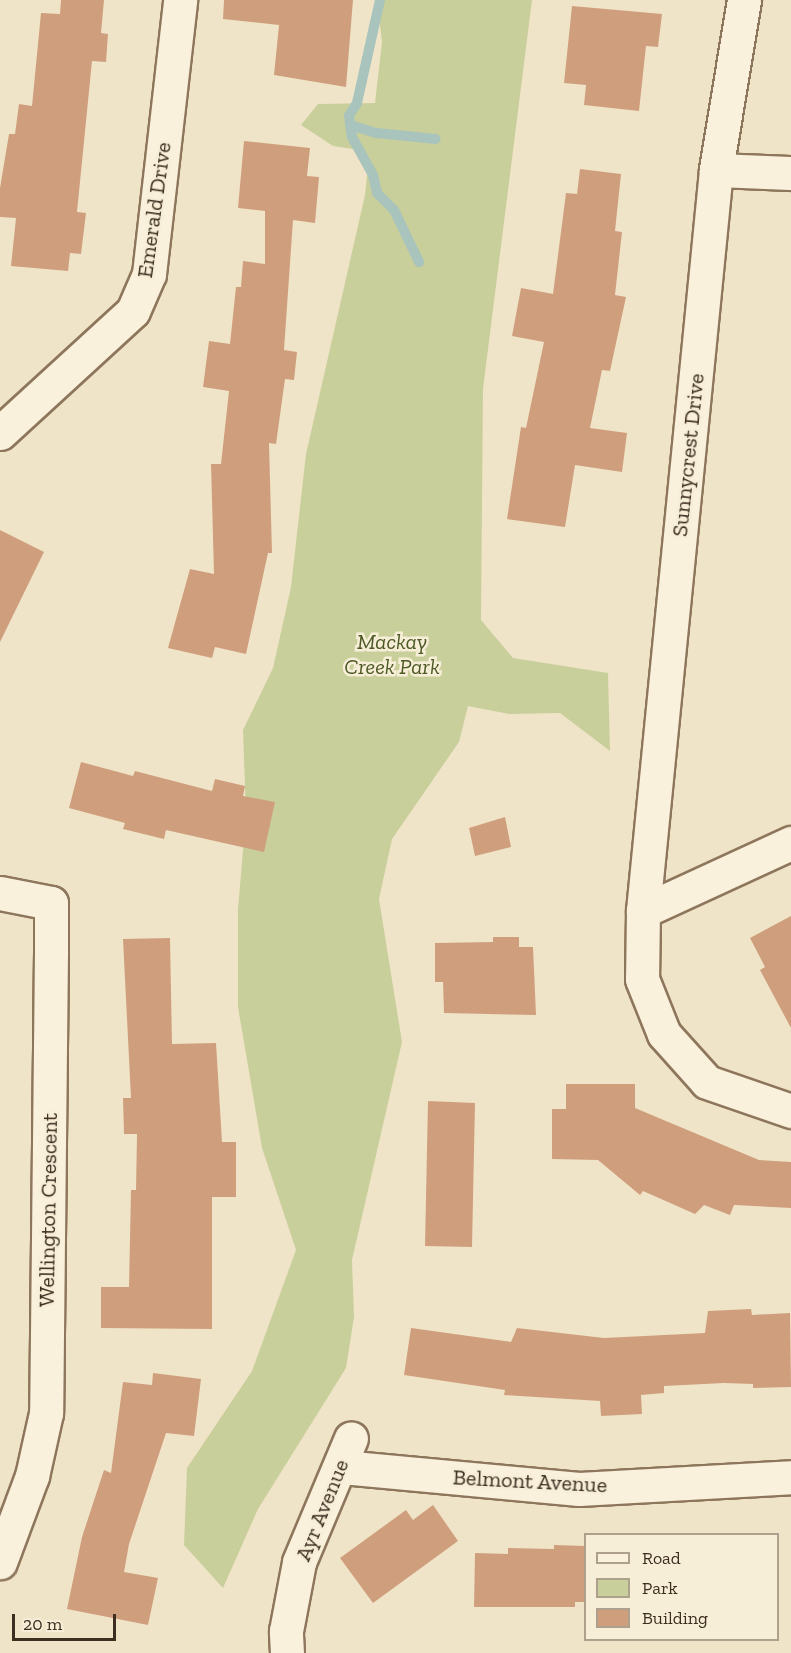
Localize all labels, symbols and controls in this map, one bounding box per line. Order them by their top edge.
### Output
street label: Emerald Drive [131,140,177,280]
street label: Sunnycrest Drive [666,372,710,538]
park label: Mackay Creek Park [344,628,440,680]
street label: Wellington Crescent [33,1113,63,1307]
street label: Ayr Avenue [289,1455,355,1565]
street label: Belmont Avenue [452,1464,608,1498]
legend [584,1533,779,1641]
text: Road [642,1547,681,1569]
text: Park [642,1577,678,1599]
scale bar [15,1602,118,1640]
text: Building [642,1607,708,1629]
text: 20 m [23,1613,62,1635]

